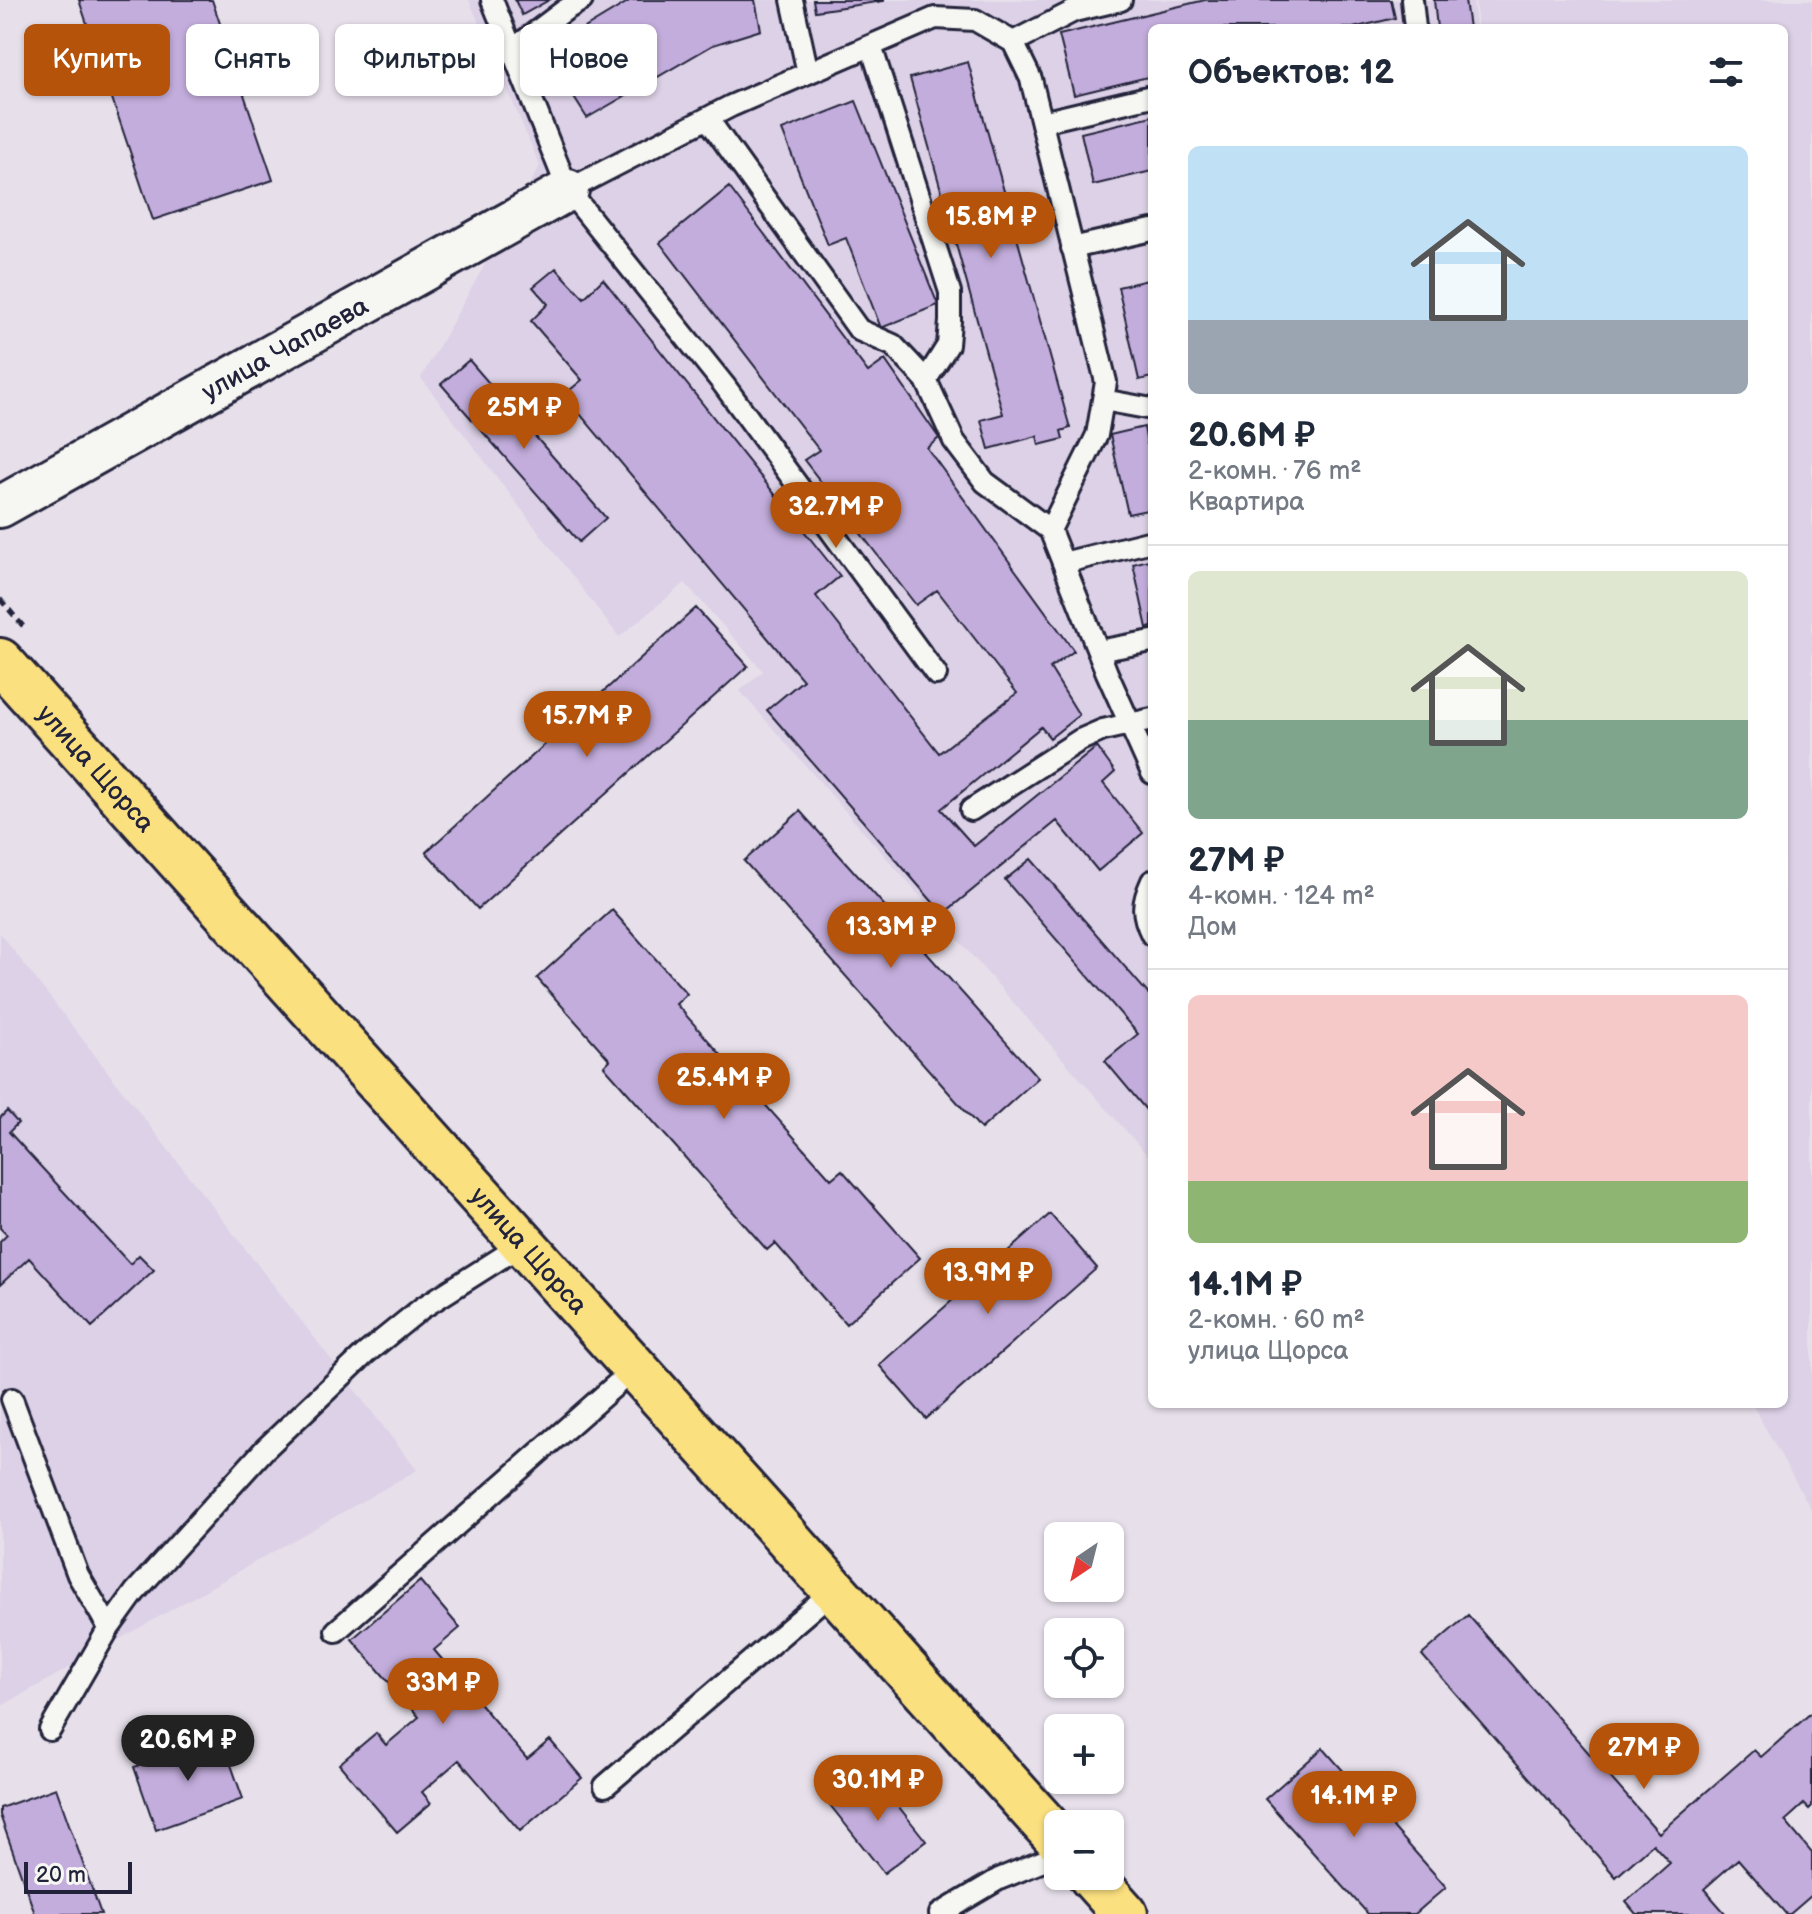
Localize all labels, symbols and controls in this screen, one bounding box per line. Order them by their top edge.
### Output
chip: Купить [24,24,170,96]
chip: Снять [186,24,319,96]
chip: Фильтры [335,24,504,96]
chip: Новое [520,24,657,96]
icon: filters [1704,50,1748,94]
text: Объектов: 12 [1188,52,1394,93]
pin: 15.8M ₽ [917,192,1065,260]
icon: home [1396,198,1540,342]
text: 15.8M ₽ [945,202,1037,233]
street label: улица Чапаева [197,291,374,408]
pin: 25M ₽ [468,383,580,451]
text: 25M ₽ [486,393,562,424]
text: 20.6M ₽ [1188,415,1315,456]
text: 2-комн. · 76 m² [1188,456,1361,487]
pin: 32.7M ₽ [762,482,910,550]
text: Квартира [1188,487,1305,518]
text: 32.7M ₽ [788,492,884,523]
icon: home [1396,623,1540,767]
pin: 15.7M ₽ [513,691,661,759]
street label: улица Щорса [30,699,160,839]
text: 15.7M ₽ [542,701,632,732]
text: 27M ₽ [1188,840,1285,881]
text: 4-комн. · 124 m² [1188,881,1375,912]
pin: 13.3M ₽ [817,902,965,970]
text: 13.3M ₽ [845,912,937,943]
text: Дом [1188,912,1237,943]
icon: home [1396,1047,1540,1191]
pin: 25.4M ₽ [650,1053,798,1121]
text: 25.4M ₽ [676,1063,772,1094]
street label: улица Щорса [463,1181,593,1321]
pin: 13.9M ₽ [914,1248,1062,1316]
text: 13.9M ₽ [942,1258,1034,1289]
text: 14.1M ₽ [1188,1264,1302,1305]
text: 2-комн. · 60 m² [1188,1305,1365,1336]
text: улица Щорса [1188,1336,1349,1367]
north arrow [1044,1522,1124,1602]
map controls [1044,1522,1124,1890]
button: locate [1044,1618,1124,1698]
pin: 33M ₽ [387,1658,499,1726]
text: 33M ₽ [406,1668,480,1699]
button: + [1044,1714,1124,1794]
pin: 20.6M ₽ [114,1715,262,1783]
pin: 27M ₽ [1588,1723,1700,1791]
text: 20.6M ₽ [139,1725,237,1756]
text: 27M ₽ [1607,1733,1681,1764]
pin: 30.1M ₽ [804,1755,952,1823]
text: 30.1M ₽ [832,1765,924,1796]
pin: 14.1M ₽ [1280,1771,1428,1839]
text: 14.1M ₽ [1310,1781,1398,1812]
button: − [1044,1810,1124,1890]
scale bar [24,1858,132,1894]
text: 20 m [36,1862,86,1889]

